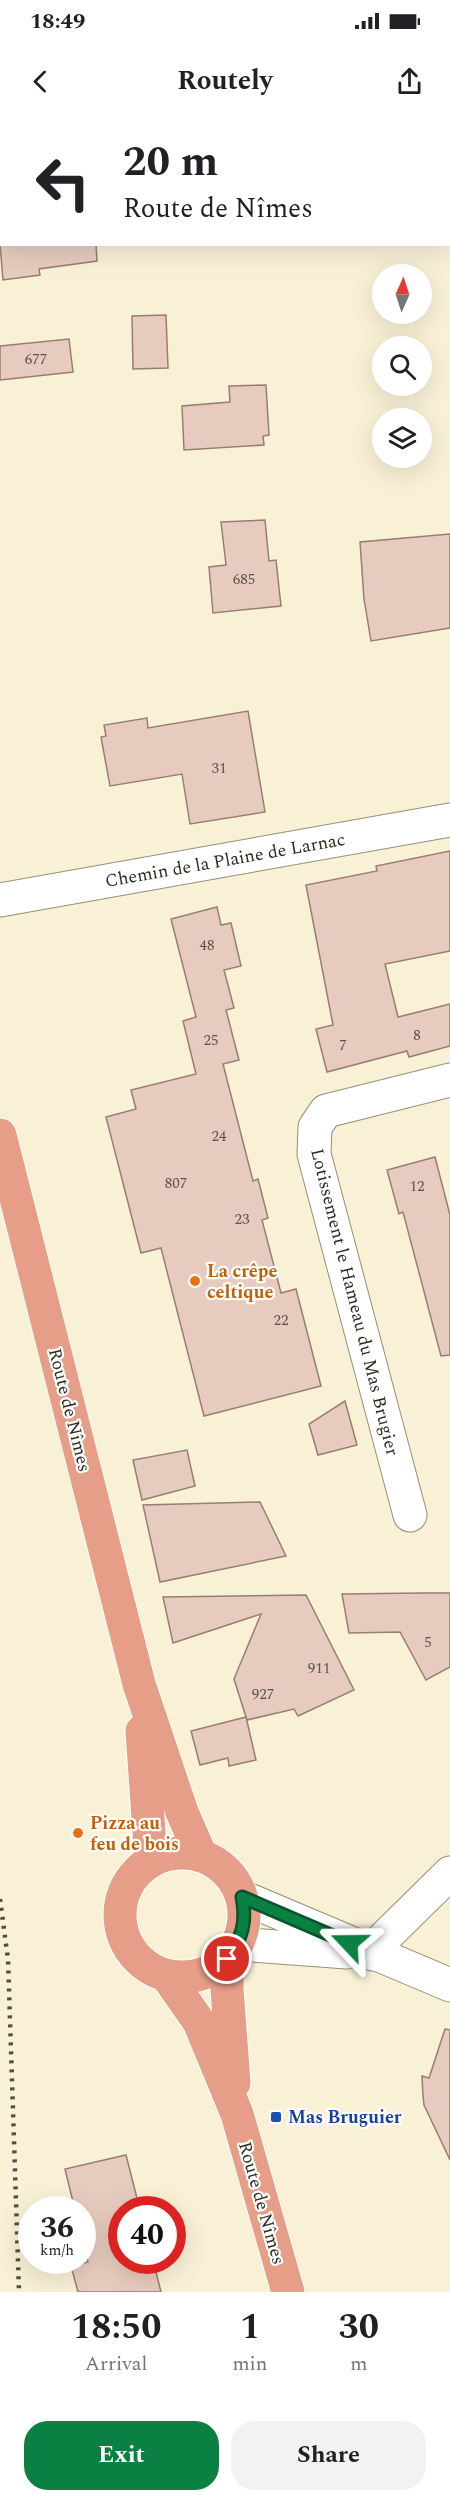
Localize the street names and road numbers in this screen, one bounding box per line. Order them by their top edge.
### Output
street label: Chemin de la Plaine de Larnac [103,826,347,895]
street label: Lotissement le Hameau du Mas Brugier [303,1146,406,1459]
street label: Route de Nîmes [41,1345,98,1475]
street label: Route de Nîmes [231,2139,292,2268]

